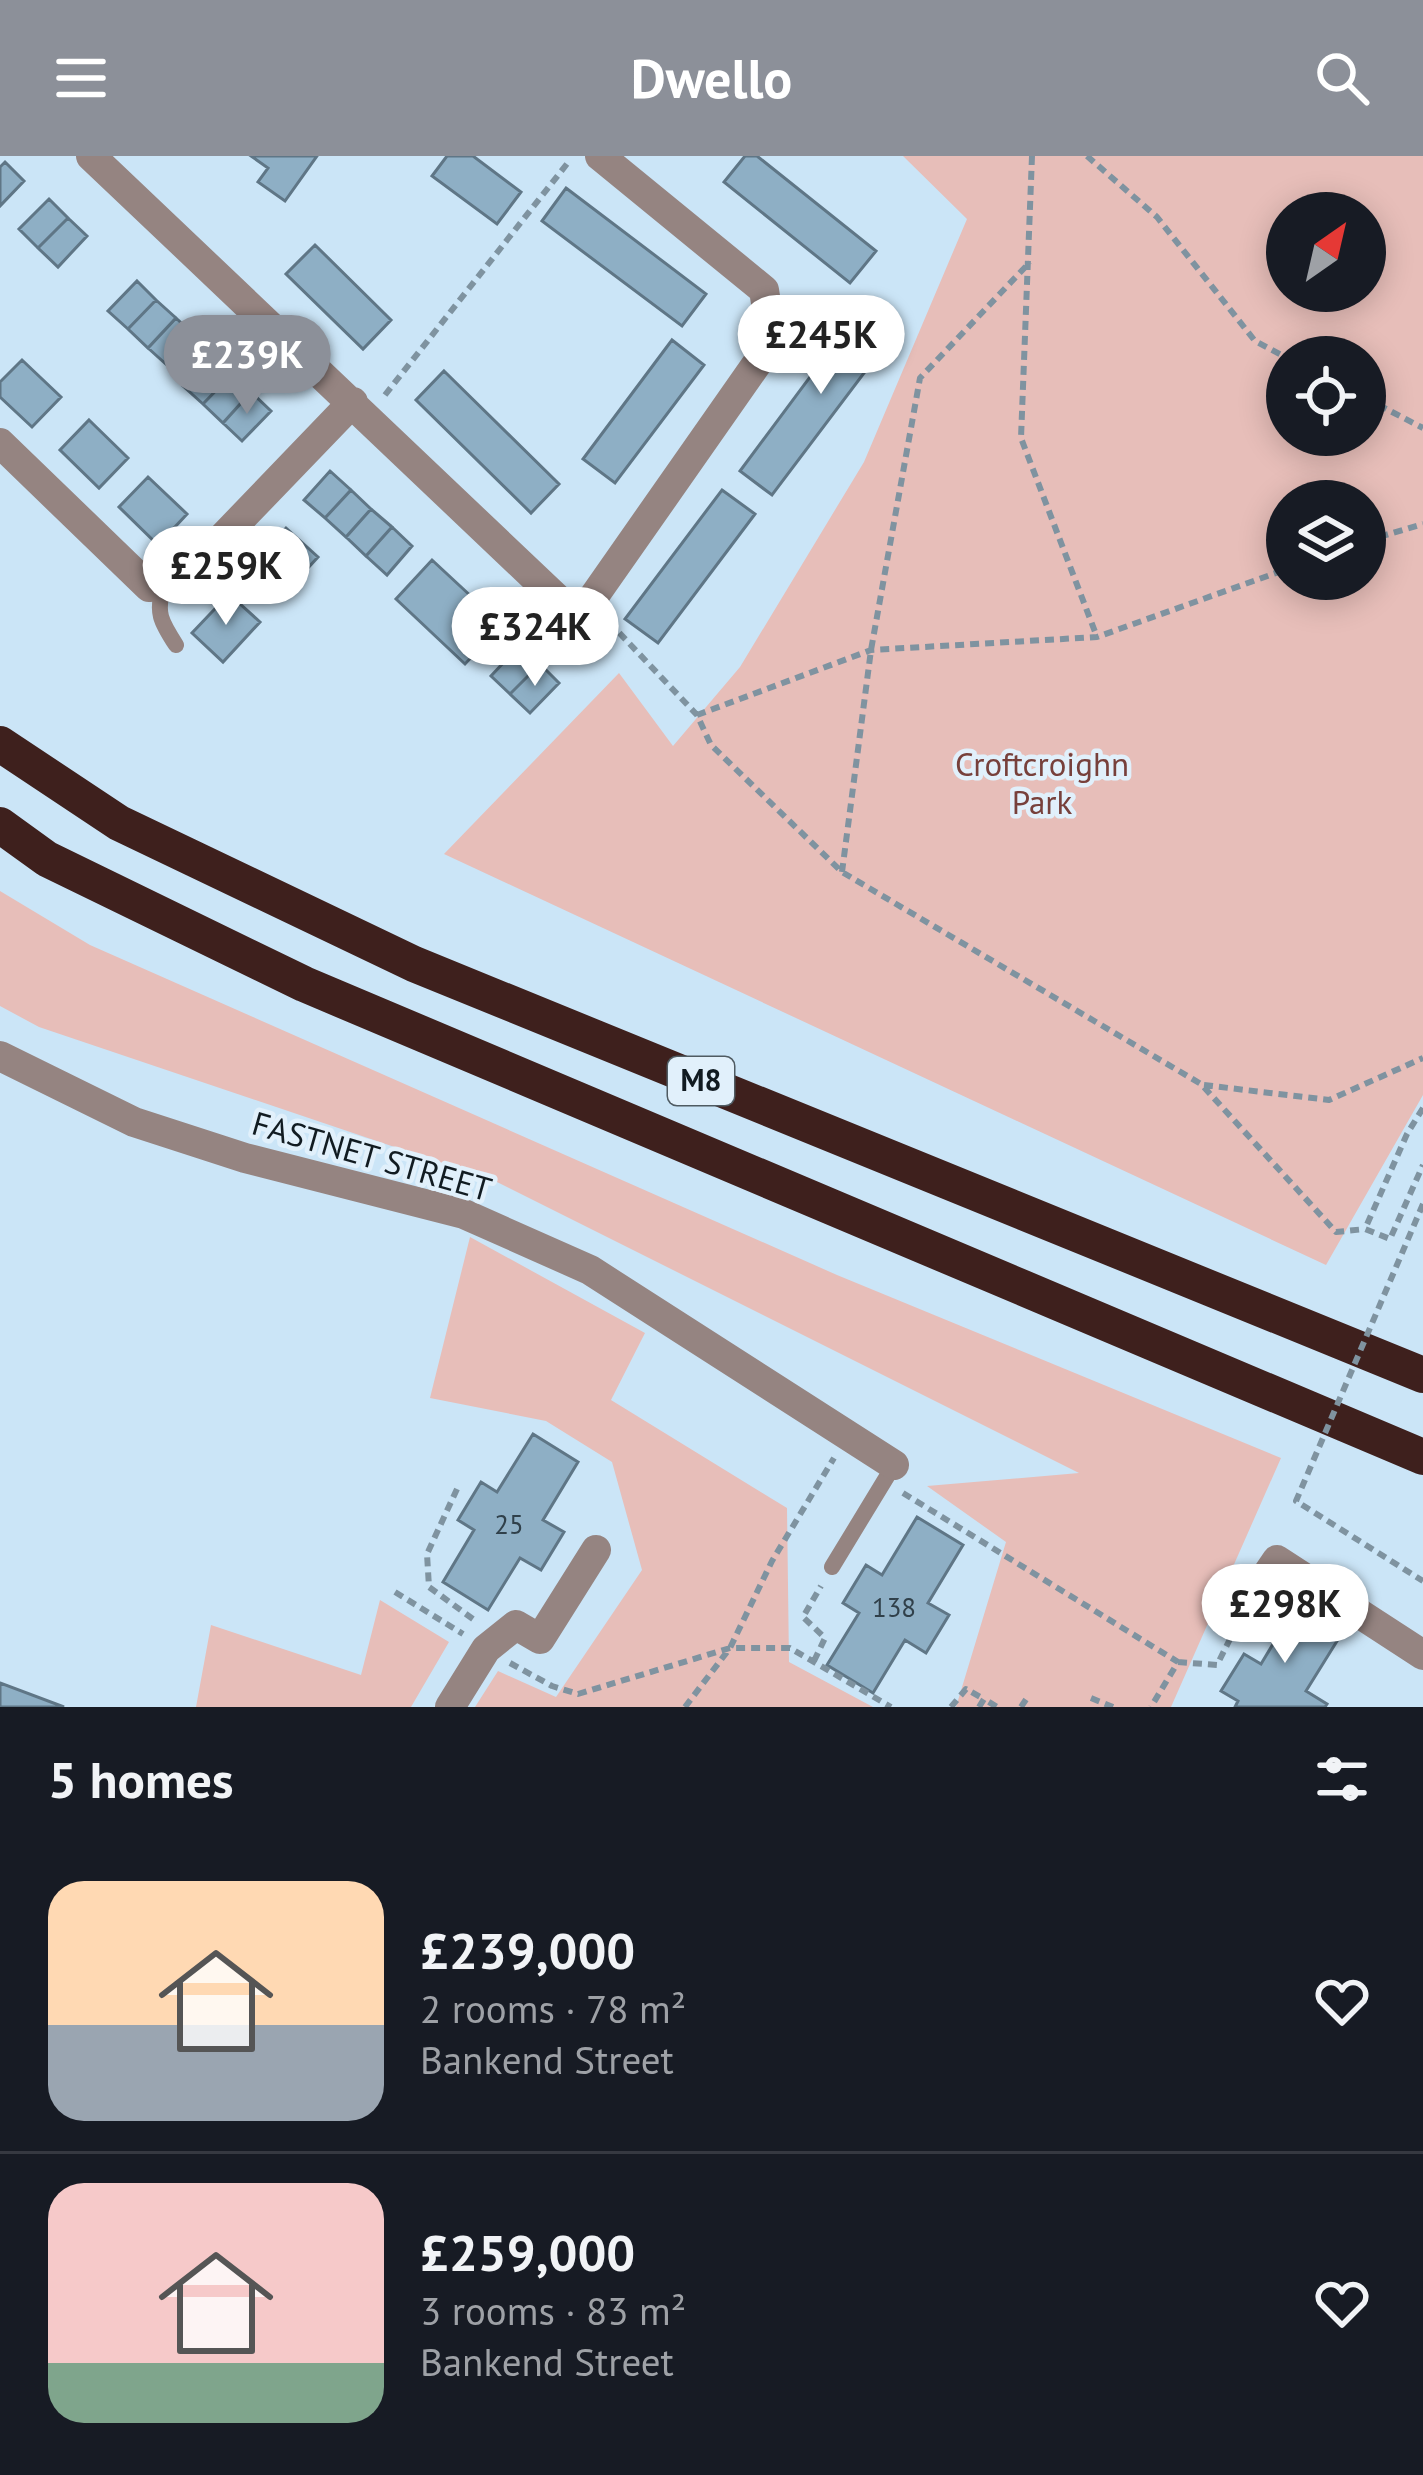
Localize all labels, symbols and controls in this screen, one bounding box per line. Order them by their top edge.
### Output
text: Dwello [631,43,792,113]
icon: menu [48,45,114,111]
icon: search [1309,45,1375,111]
north arrow [1266,192,1386,312]
map controls [1266,192,1386,600]
pin: £245K [737,295,905,397]
text: £245K [765,308,877,359]
pin: £239K [163,315,331,417]
text: £239K [191,328,303,379]
button: locate [1266,336,1386,456]
button: layers [1266,480,1386,600]
pin: £259K [142,526,310,628]
text: £259K [170,539,282,590]
pin: £324K [451,587,619,689]
text: £324K [479,600,591,651]
park label: Croftcroighn Park [955,742,1129,823]
road number: M8 [668,1057,734,1105]
street label: FASTNET STREET [247,1101,497,1210]
house number: 25 [494,1507,524,1541]
pin: £298K [1201,1564,1369,1666]
text: £298K [1229,1577,1341,1628]
house number: 138 [872,1590,916,1624]
text: 5 homes [48,1746,234,1812]
icon: filters [1309,1746,1375,1812]
text: £239,000 [420,1917,635,1983]
icon: home [144,1929,288,2073]
icon: heart [1309,1968,1375,2034]
text: 2 rooms · 78 m² [420,1983,686,2034]
text: Bankend Street [420,2034,674,2085]
text: £259,000 [420,2219,635,2285]
icon: home [144,2231,288,2375]
icon: heart [1309,2270,1375,2336]
text: 3 rooms · 83 m² [420,2285,686,2336]
text: Bankend Street [420,2336,674,2387]

